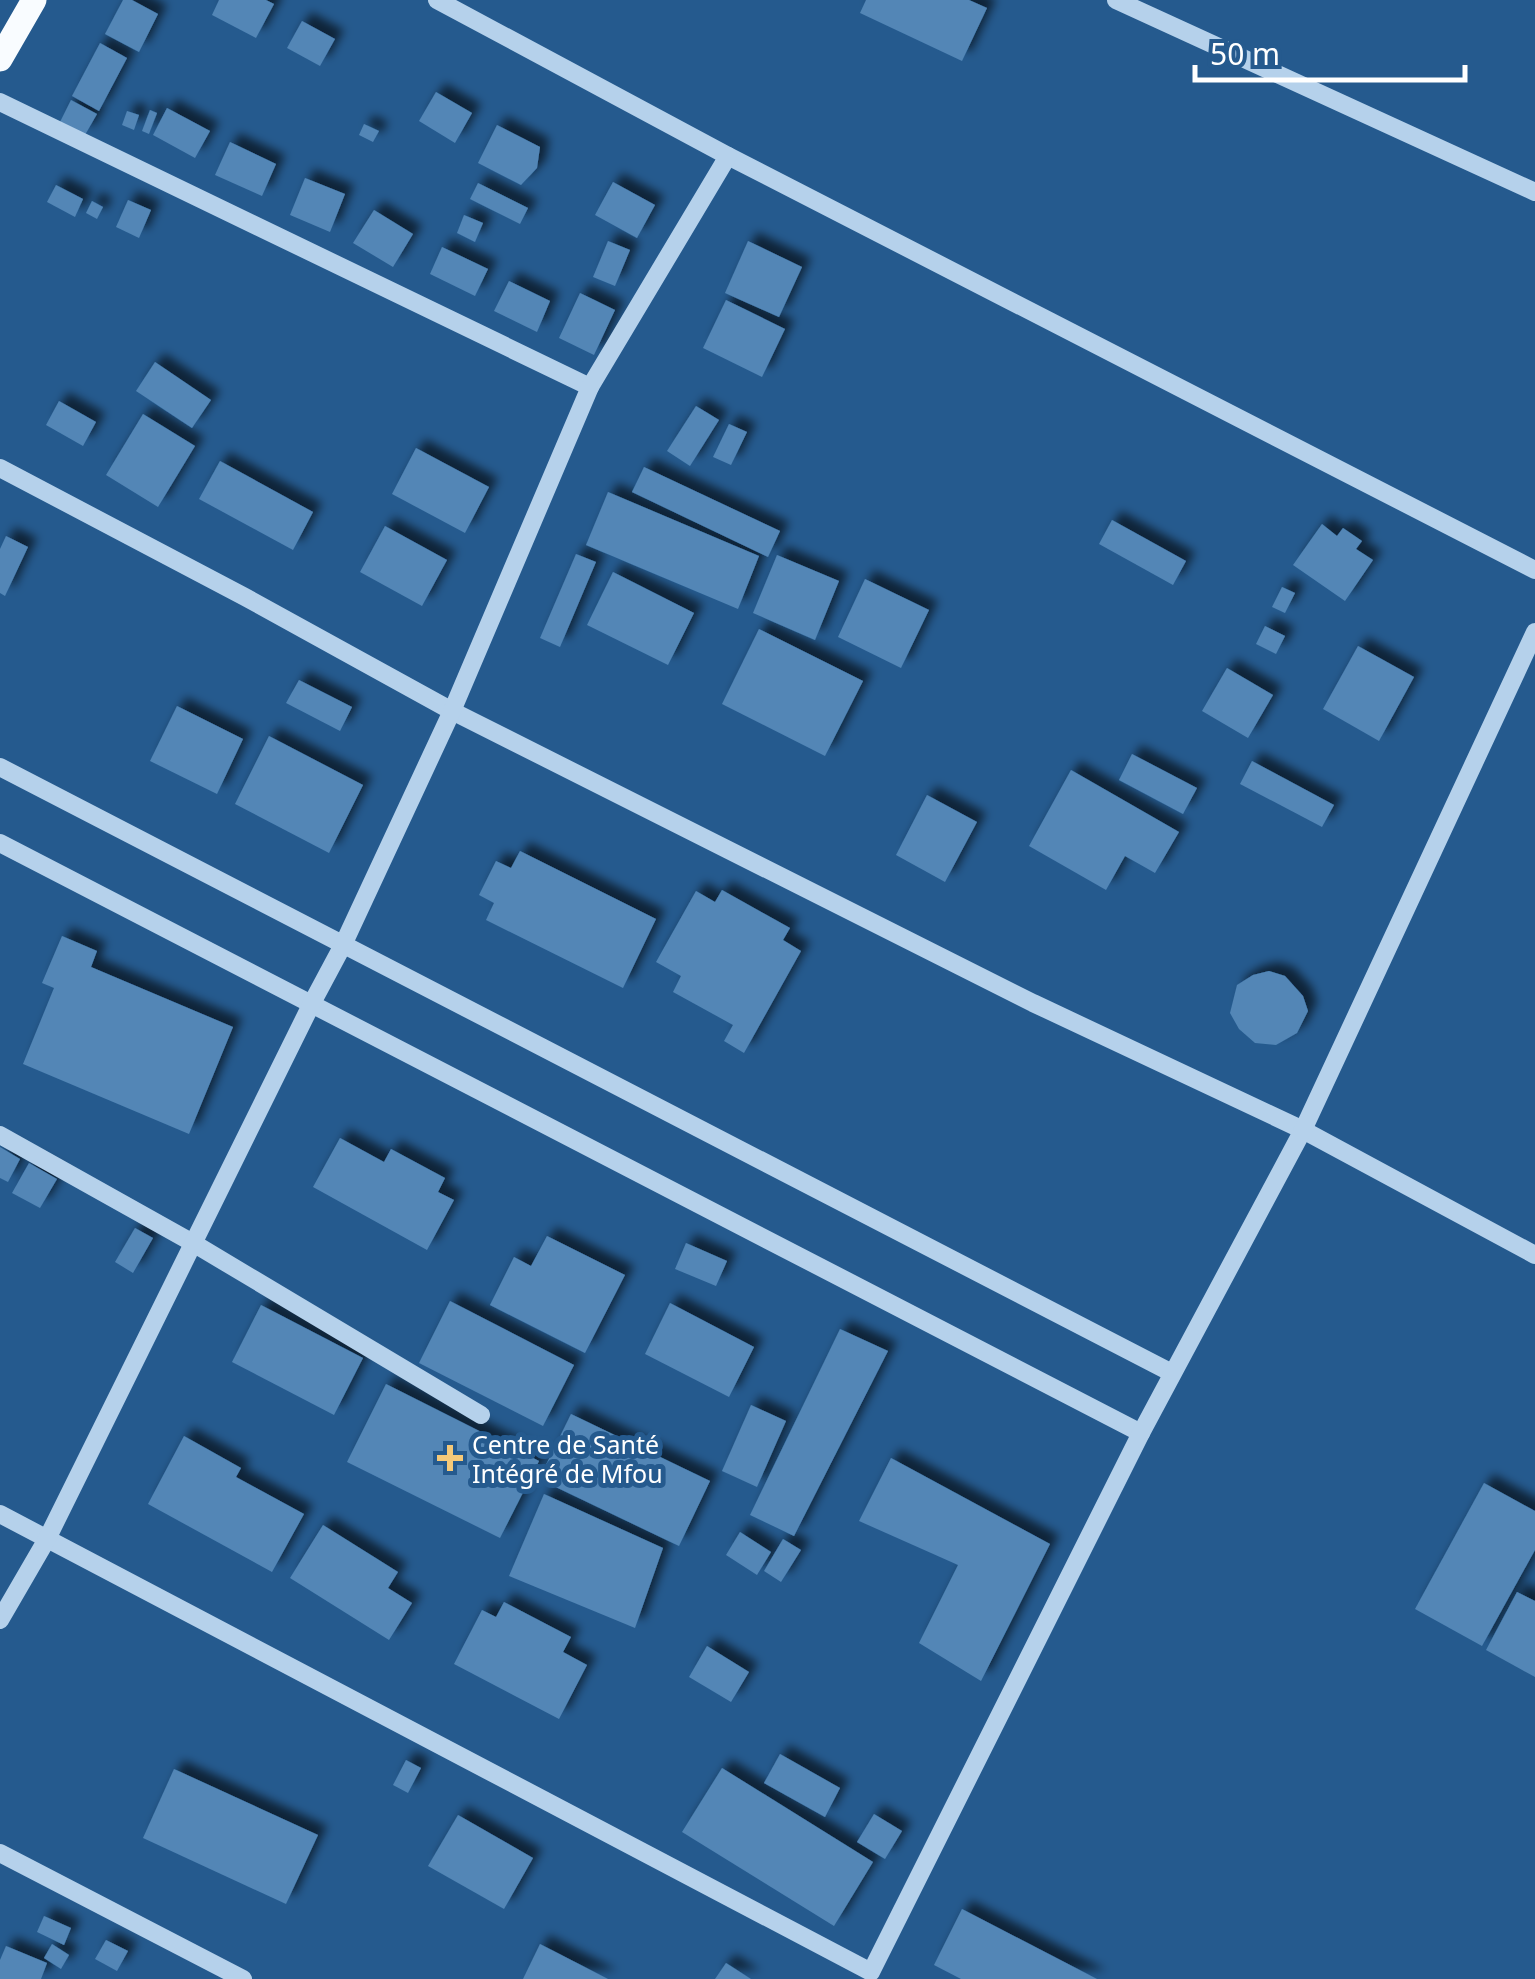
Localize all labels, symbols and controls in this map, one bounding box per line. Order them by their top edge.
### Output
scale bar [1195,20,1465,82]
text: 50 m [1210,33,1280,74]
place label: Centre de Santé Intégré de Mfou [472,1427,663,1490]
marker: Centre de Santé Intégré de Mfou [437,1445,463,1471]

